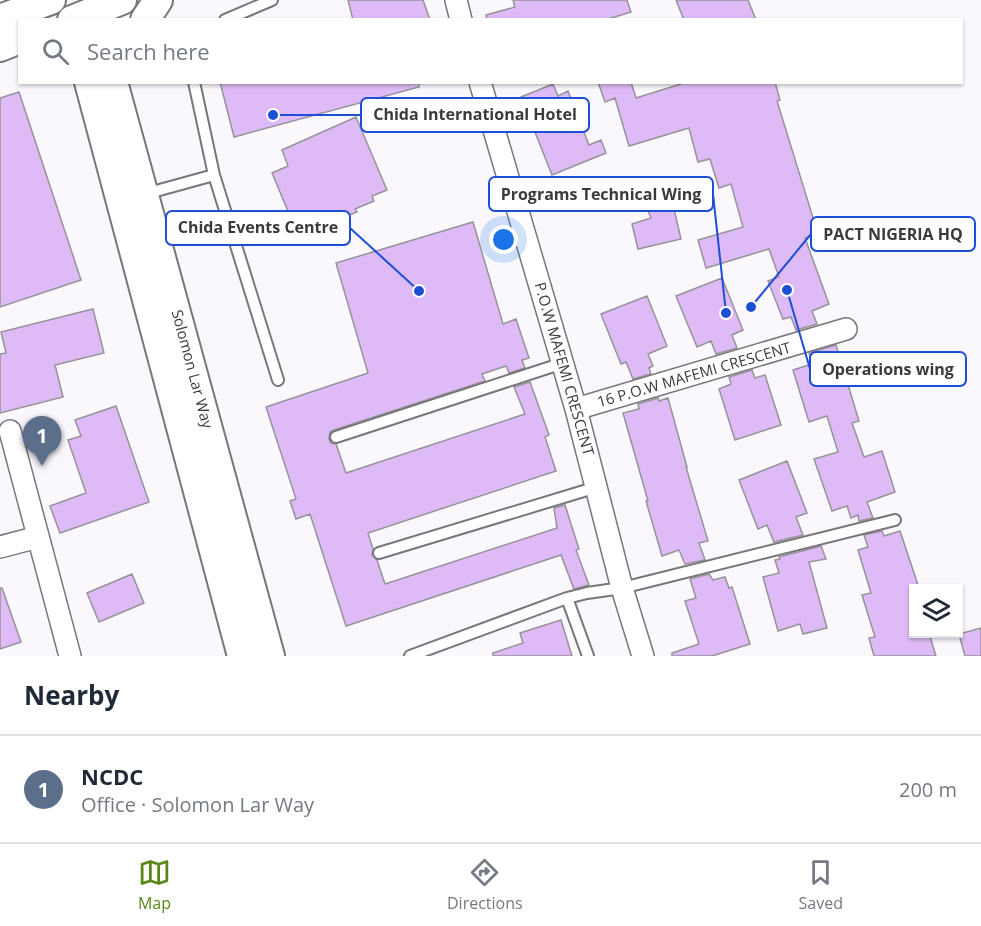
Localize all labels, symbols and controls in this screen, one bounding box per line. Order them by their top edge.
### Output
search box [18,18,963,84]
icon: search [39,35,72,68]
text: Search here [87,36,210,66]
callout: Chida International Hotel [361,98,589,132]
text: Chida International Hotel [373,103,577,125]
callout: Programs Technical Wing [489,177,713,211]
text: Programs Technical Wing [501,183,701,205]
callout: Chida Events Centre [166,211,350,245]
text: Chida Events Centre [178,216,338,238]
callout: PACT NIGERIA HQ [811,217,975,251]
text: PACT NIGERIA HQ [823,223,963,245]
your location [489,225,518,254]
street label: P.O.W MAFEMI CRESCENT [531,280,600,458]
street label: Solomon Lar Way [168,307,219,431]
street label: 16 P.O.W MAFEMI CRESCENT [595,337,794,411]
callout: Operations wing [810,352,966,386]
text: Operations wing [822,358,954,380]
pin: 1 [22,416,62,466]
map controls [909,584,963,638]
button: layers [909,584,963,638]
text: Nearby [24,677,119,713]
text: NCDC [81,761,143,791]
text: 1 [38,776,49,803]
text: 200 m [899,776,957,803]
text: Office · Solomon Lar Way [81,791,314,818]
tab: Map [138,856,171,914]
tab: Directions [447,856,523,914]
tab: Saved [799,856,843,914]

